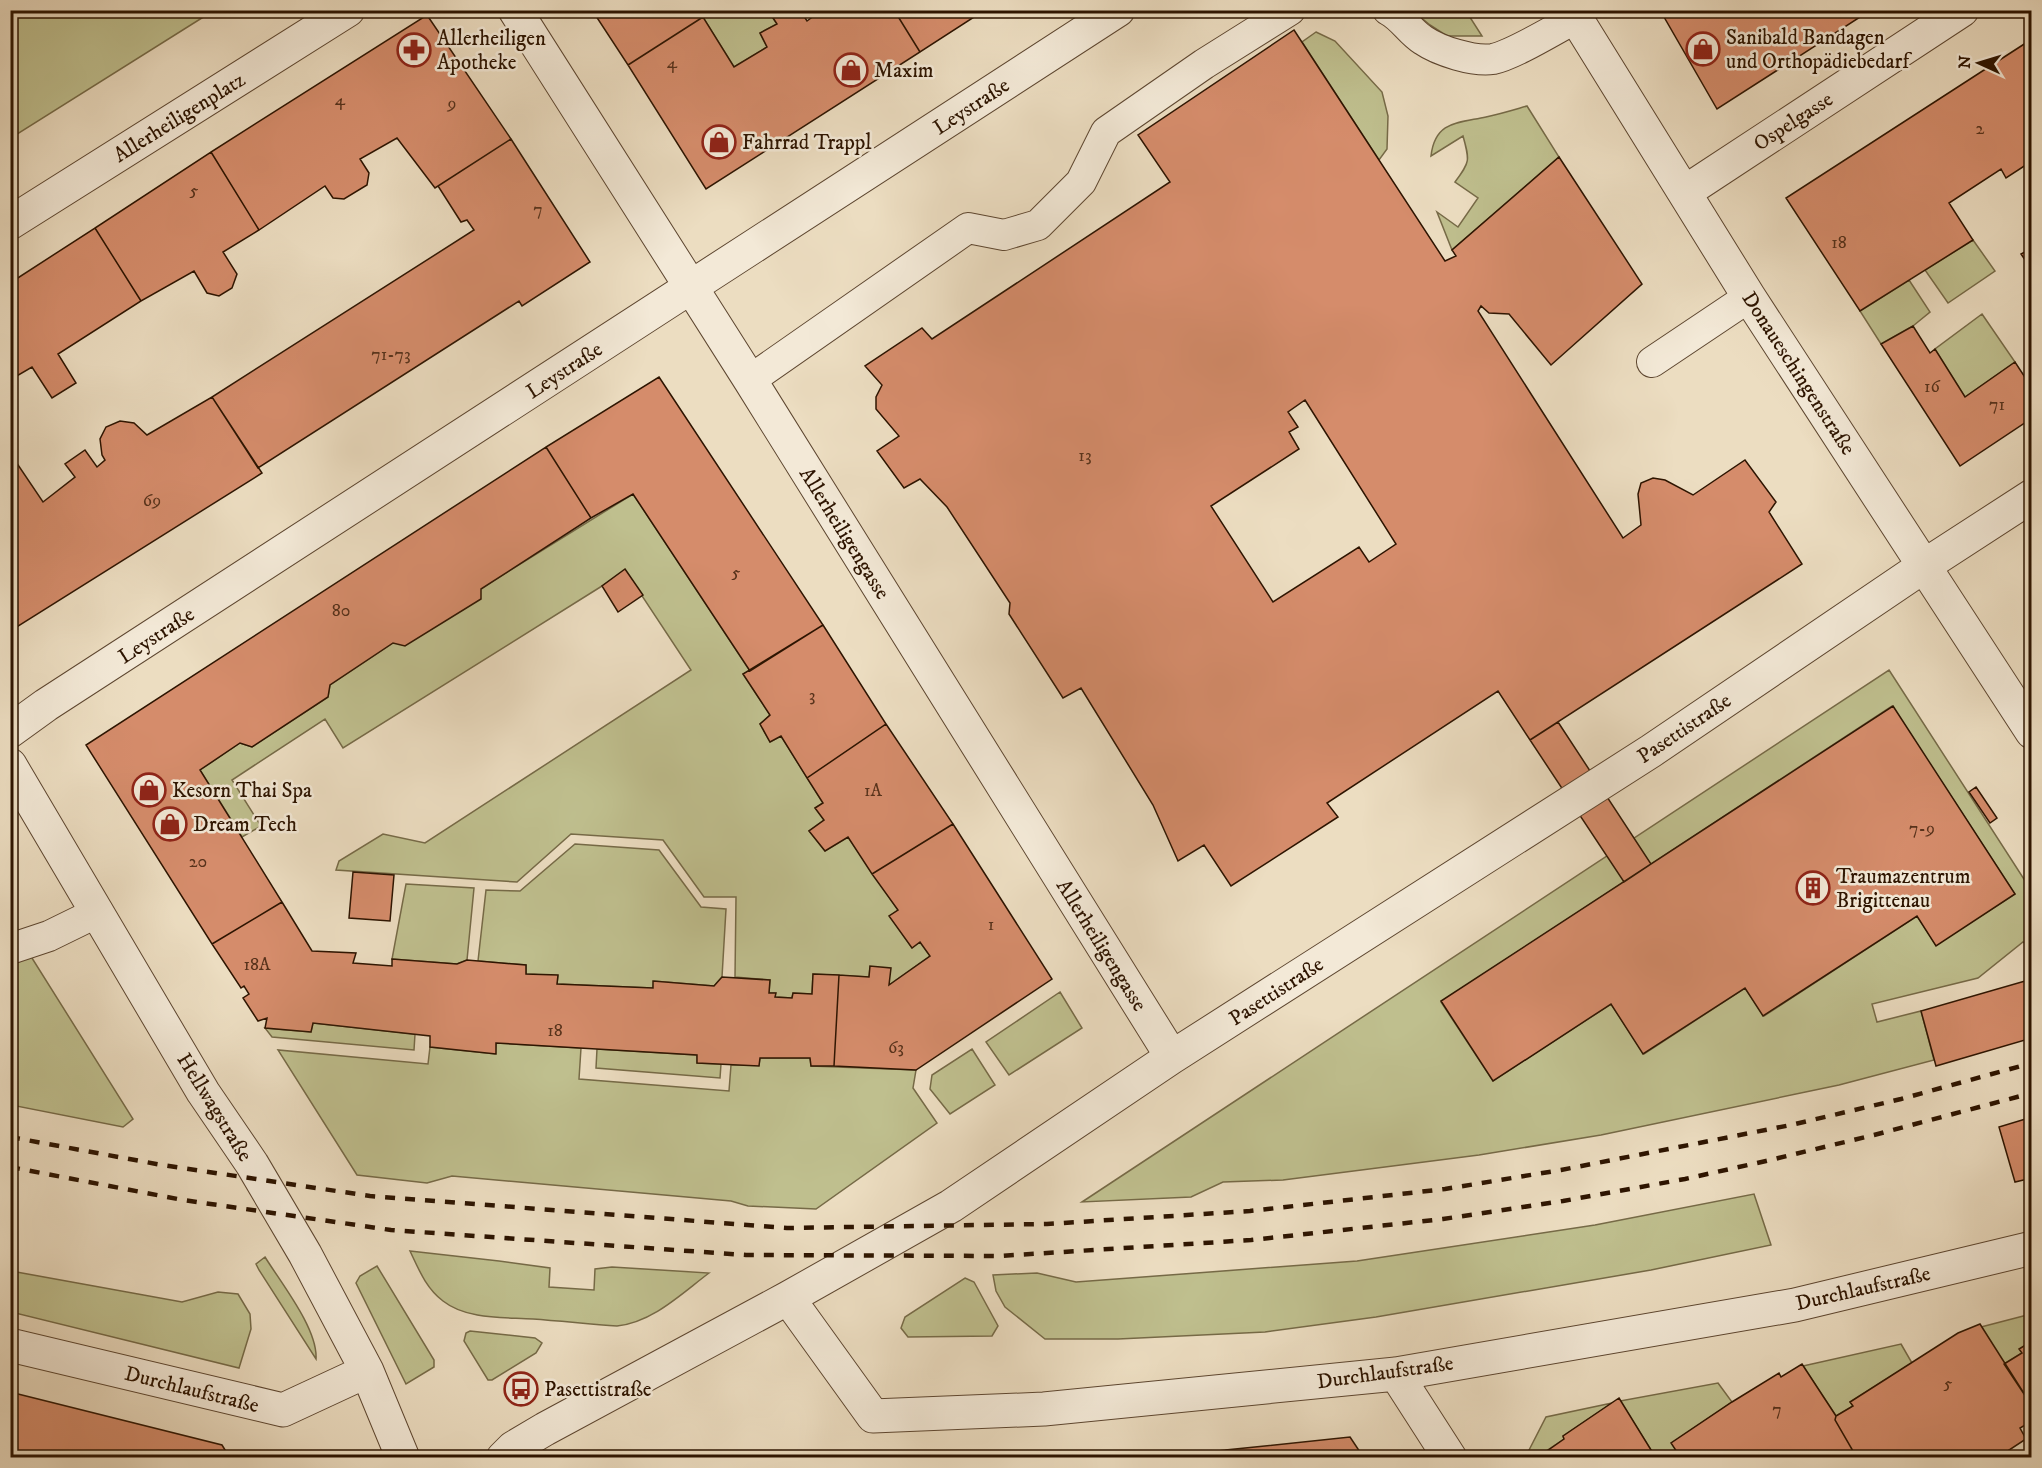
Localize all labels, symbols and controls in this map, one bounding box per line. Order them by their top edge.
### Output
place label: Sanibald Bandagen und Orthopädiebedarf [1726,25,1912,75]
place label: Allerheiligen Apotheke [437,26,546,76]
shop icon: Sanibald Bandagen und Orthopädiebedarf [1685,31,1721,67]
pharmacy icon: Allerheiligen Apotheke [396,32,432,68]
north arrow [1949,33,2009,93]
house number: 4 [667,52,678,74]
shop icon: Maxim [833,52,869,88]
text: N [1955,55,1975,69]
place label: Maxim [874,58,934,84]
street label: Allerheiligenplatz [109,67,250,169]
street label: Leystraße [929,72,1015,141]
street label: Ospelgasse [1749,86,1838,157]
house number: 4 [335,89,346,111]
house number: 9 [447,93,456,115]
house number: 2 [1976,118,1985,140]
shop icon: Fahrrad Trappl [701,124,737,160]
place label: Fahrrad Trappl [742,130,872,156]
house number: 5 [190,180,199,202]
house number: 7 [533,199,543,221]
house number: 18 [1831,232,1847,254]
street label: Donaueschingenstraße [1736,287,1861,460]
street label: Leystraße [522,336,608,405]
house number: 71-73 [371,344,411,366]
house number: 16 [1924,376,1941,398]
house number: 71 [1989,394,2005,416]
house number: 13 [1078,445,1092,467]
street label: Allerheiligengasse [793,463,895,605]
house number: 69 [143,490,161,512]
house number: 5 [732,562,741,584]
house number: 80 [332,600,350,622]
street label: Leystraße [114,601,200,670]
house number: 3 [809,685,815,707]
street label: Pasettistraße [1633,688,1737,770]
shop icon: Kesorn Thai Spa [131,772,167,808]
place label: Kesorn Thai Spa [172,778,312,804]
house number: 1A [864,780,883,802]
shop icon: Dream Tech [152,806,188,842]
place label: Dream Tech [193,812,297,838]
house number: 7-9 [1909,818,1935,840]
house number: 20 [189,851,207,873]
place label: Traumazentrum Brigittenau [1836,864,1971,914]
building icon: Traumazentrum Brigittenau [1795,870,1831,906]
street label: Allerheiligengasse [1050,875,1152,1017]
house number: 1 [988,914,994,936]
street label: Pasettistraße [1224,951,1329,1032]
house number: 18A [243,954,271,976]
house number: 18 [547,1020,563,1042]
house number: 63 [888,1037,904,1059]
street label: Hellwagstraße [171,1049,258,1167]
street label: Durchlaufstraße [1793,1261,1933,1317]
street label: Durchlaufstraße [1315,1351,1455,1395]
street label: Durchlaufstraße [122,1361,262,1419]
bus stop icon: Pasettistraße [503,1371,539,1407]
house number: 5 [1944,1373,1953,1395]
place label: Pasettistraße [544,1377,652,1403]
house number: 7 [1772,1399,1782,1421]

